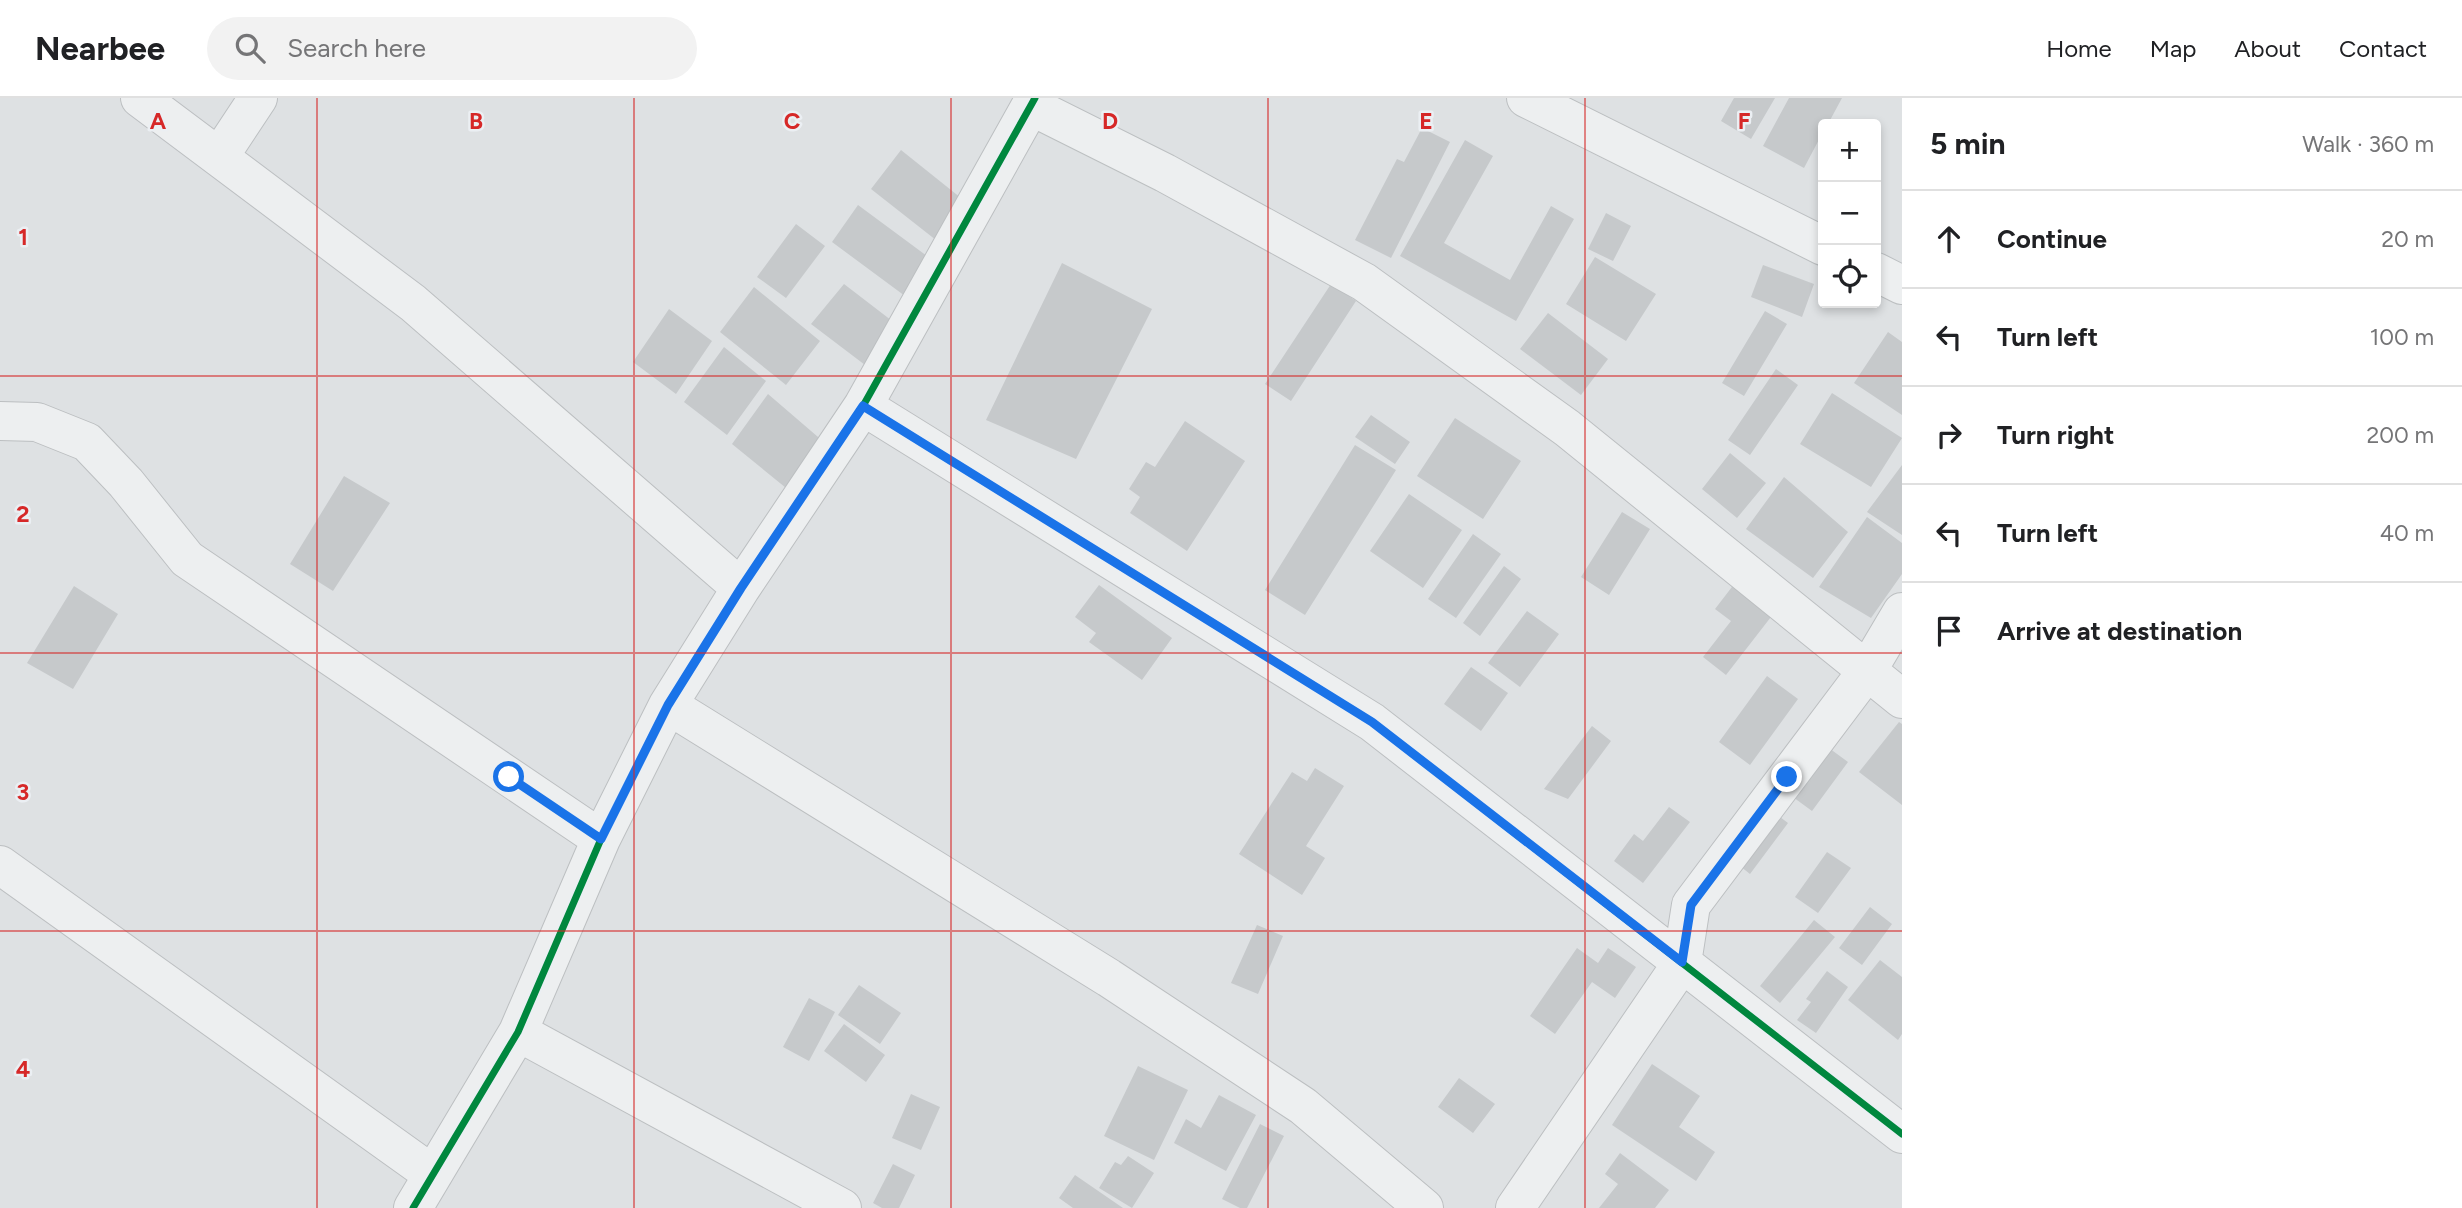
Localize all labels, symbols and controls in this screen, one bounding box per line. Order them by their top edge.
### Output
search box [207,17,697,80]
text: Nearbee [35,29,165,68]
icon: search [231,29,269,67]
text: Search here [287,32,426,64]
text: Home [2046,34,2112,63]
text: Map [2150,34,2196,63]
text: About [2234,34,2301,63]
text: Contact [2339,34,2427,63]
text: A [150,107,167,135]
text: B [469,107,483,135]
text: C [784,107,801,135]
text: D [1102,107,1118,135]
text: E [1419,107,1433,135]
text: F [1738,107,1751,135]
map controls [1818,119,1881,308]
button: + [1818,119,1881,182]
text: 5 min [1930,125,2006,162]
text: Walk · 360 m [2302,130,2434,158]
button: − [1818,182,1881,245]
icon: ahead [1930,220,1968,258]
text: 1 [18,223,28,251]
text: Continue [1997,223,2107,255]
text: 20 m [2381,225,2434,253]
button: locate [1818,245,1881,308]
icon: left [1930,318,1968,356]
text: Turn left [1997,321,2098,353]
text: 100 m [2370,323,2434,351]
icon: right [1930,416,1968,454]
text: Turn right [1997,419,2114,451]
text: 200 m [2366,421,2434,449]
text: 2 [16,500,30,528]
icon: left [1930,514,1968,552]
text: Turn left [1997,517,2098,549]
text: 40 m [2380,519,2434,547]
icon: arrive [1930,612,1968,650]
text: Arrive at destination [1997,615,2242,647]
route start [493,761,524,792]
route end [1771,761,1802,792]
text: 3 [17,778,29,806]
text: 4 [16,1055,30,1083]

